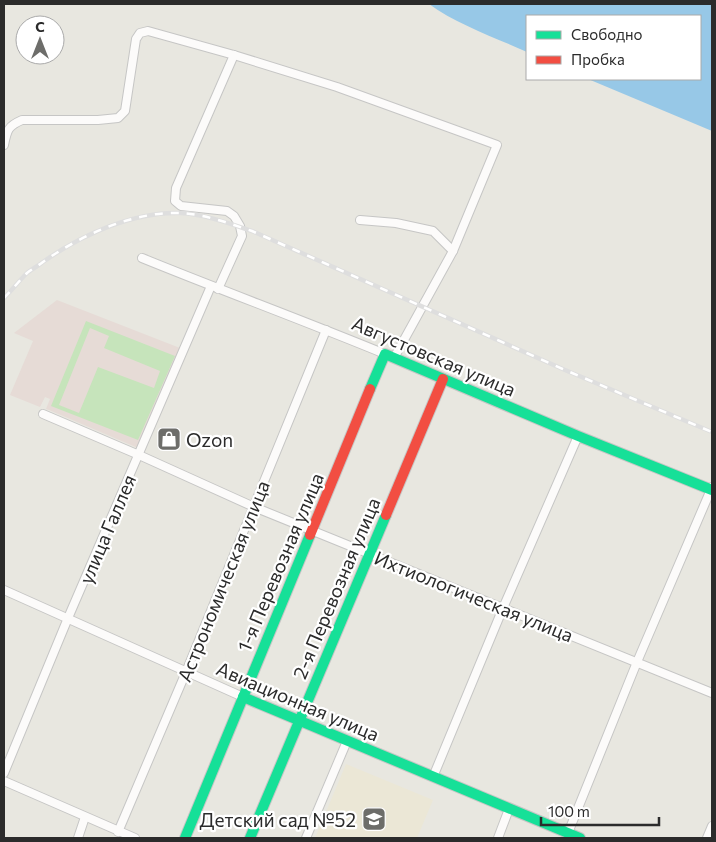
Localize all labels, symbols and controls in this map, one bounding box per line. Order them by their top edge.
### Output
north arrow [15,15,65,65]
legend [526,15,701,80]
text: С [35,18,45,35]
text: Свободно [571,25,642,43]
text: Пробка [571,50,625,68]
street label: Августовская улица [349,311,519,401]
shop icon: Ozon [156,426,182,452]
place label: Ozon [186,428,233,451]
street label: 1-я Перевозная улица [232,469,328,655]
street label: улица Галлея [74,471,140,587]
street label: Астрономическая улица [172,477,274,685]
street label: 2-я Перевозная улица [287,494,385,682]
street label: Ихтиологическая улица [371,546,577,646]
street label: Авиационная улица [213,656,383,746]
scale bar [541,794,658,826]
text: 100 m [548,802,590,820]
school or university icon: Детский сад №52 [361,806,387,832]
place label: Детский сад №52 [200,808,356,831]

